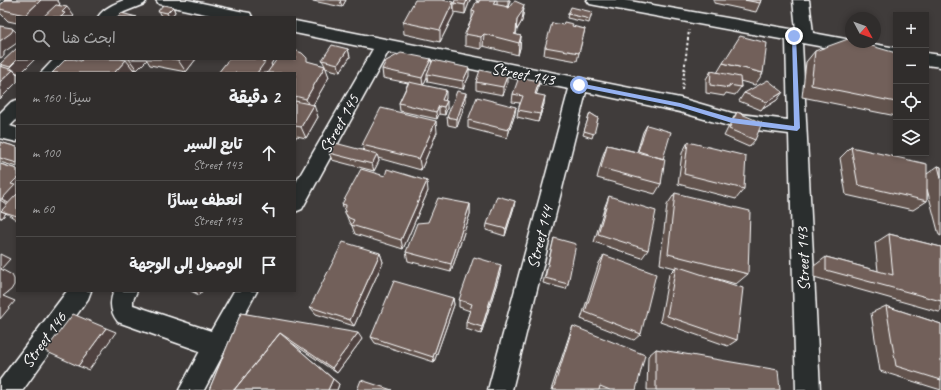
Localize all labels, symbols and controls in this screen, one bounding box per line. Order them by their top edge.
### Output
north arrow [845,12,881,48]
map controls [893,12,929,156]
button: + [893,12,929,48]
search box [16,16,296,60]
icon: search [30,27,52,49]
route end [785,27,803,45]
text: ابحث هنا [62,29,116,48]
button: − [893,48,929,84]
street label: Street 143 [490,58,558,91]
route start [570,76,588,94]
button: locate [893,84,929,120]
text: 2 دقيقة [229,87,280,108]
text: سيرًا · 160 m [32,90,91,106]
street label: Street 145 [314,90,364,157]
button: layers [893,120,929,156]
text: تابع السير [185,135,242,154]
icon: ahead [258,142,280,164]
text: 100 m [32,145,60,161]
text: Street 143 [193,157,242,173]
text: انعطف يسارًا [167,191,242,210]
icon: left [258,198,280,220]
text: 60 m [32,201,54,217]
street label: Street 144 [522,201,559,271]
text: Street 143 [193,213,242,229]
street label: Street 143 [791,225,815,291]
icon: arrive [258,254,280,276]
text: الوصول إلى الوجهة [129,255,242,274]
street label: Street 146 [17,307,72,372]

